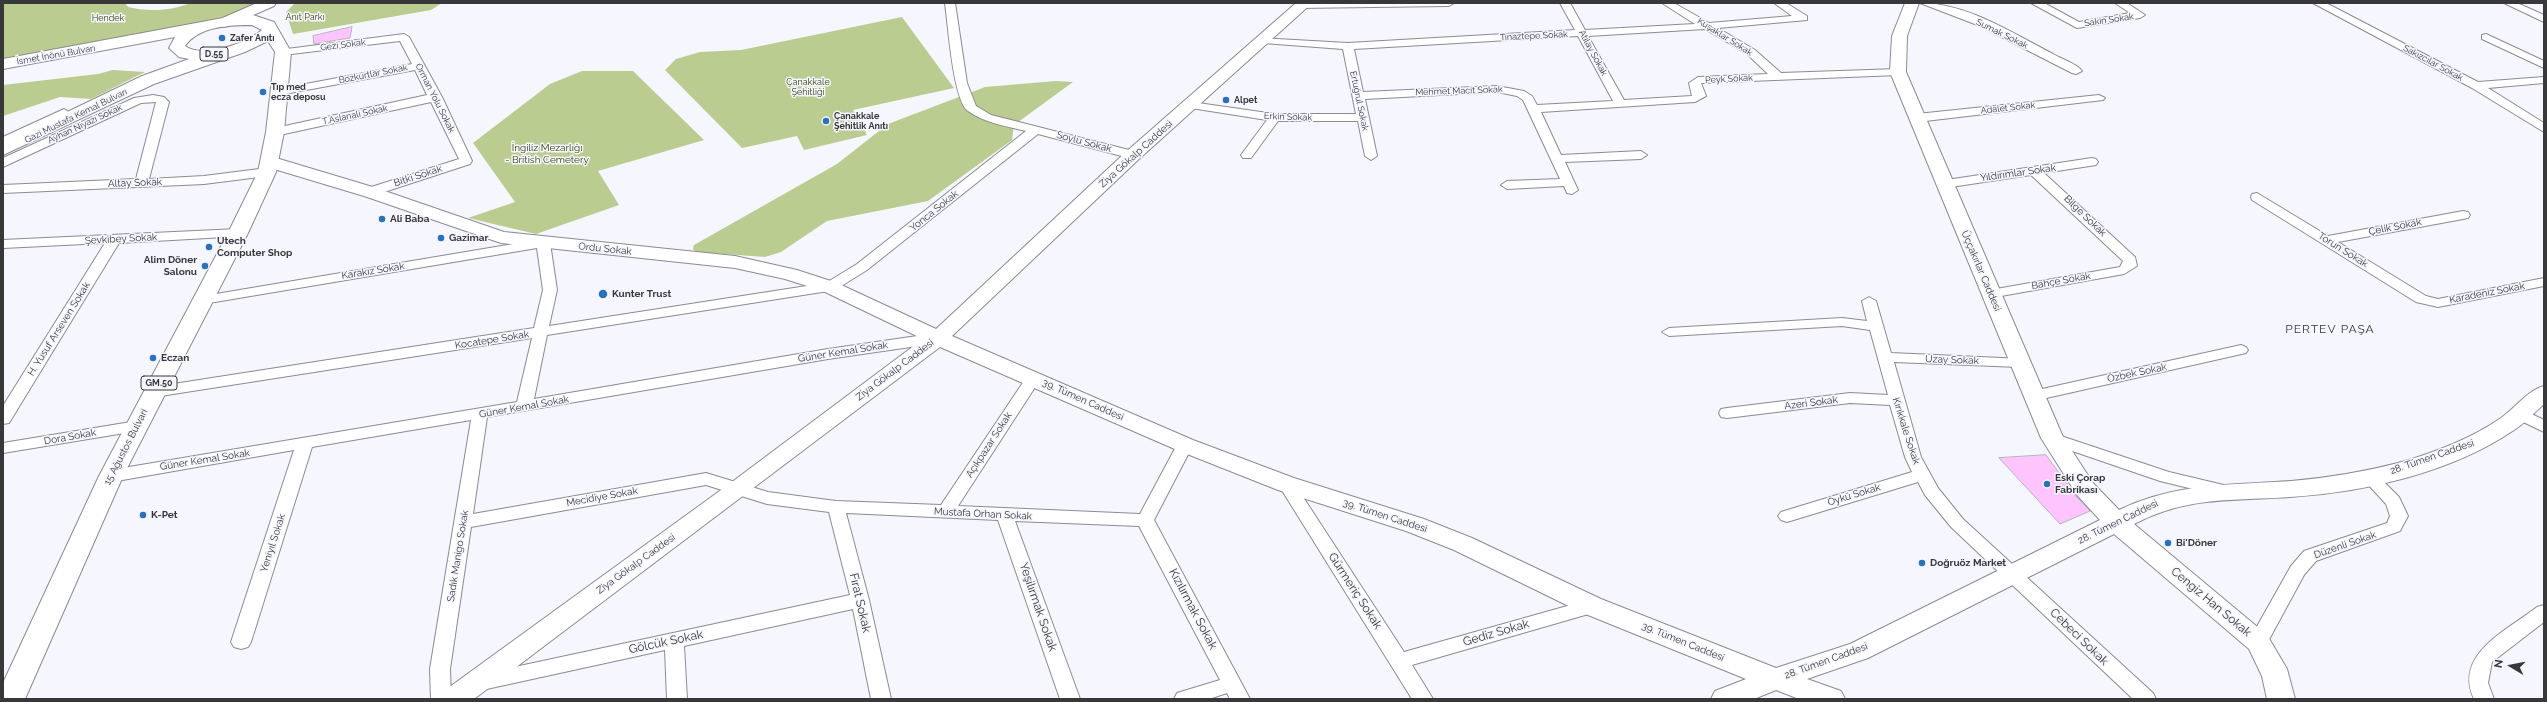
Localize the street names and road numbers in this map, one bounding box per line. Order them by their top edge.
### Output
street label: Sakin Sokak [2084,11,2134,29]
street label: Kuşaklar Sokak [1695,16,1755,58]
street label: Sumak Sokak [1974,17,2030,51]
street label: Atılay Sokak [1576,28,1610,78]
street label: Tınaztepe Sokak [1500,29,1568,43]
street label: Gezi Sokak [320,37,366,53]
street label: İsmet İnönü Bulvarı [16,43,96,67]
street label: Sakızcılar Sokak [2401,43,2465,83]
road number: D.55 [200,47,228,61]
street label: Bozkurtlar Sokak [338,62,408,86]
street label: Orman Yolu Sokak [413,62,457,134]
street label: Ertuğrul Sokak [1347,70,1371,132]
street label: Peyk Sokak [1705,72,1753,86]
street label: Mehmet Macit Sokak [1415,84,1503,98]
street label: Gazi Mustafa Kemal Bulvarı [23,86,129,146]
street label: Adalet Sokak [1980,100,2036,116]
street label: Ayhan Niyazi Sokak [46,102,124,146]
street label: T.Aslanali Sokak [321,103,389,127]
street label: Erkin Sokak [1264,111,1312,123]
street label: Ziya Gökalp Caddesi [1097,118,1175,190]
street label: Soylu Sokak [1055,129,1113,155]
street label: Yıldırımlar Sokak [1979,162,2057,184]
street label: Bitki Sokak [392,163,444,189]
street label: Altay Sokak [108,176,162,190]
street label: Yonca Sokak [907,188,961,234]
street label: Bilge Sokak [2061,193,2109,239]
street label: Çelik Sokak [2368,216,2422,238]
street label: Üççakırlar Caddesi [1959,229,2003,313]
street label: Torun Sokak [2316,230,2370,270]
street label: Şevkibey Sokak [84,231,158,247]
street label: Ordu Sokak [578,240,632,258]
street label: Karakız Sokak [341,260,405,282]
street label: Bahçe Sokak [2030,270,2092,292]
street label: H. Yusuf Arseven Sokak [25,280,93,378]
street label: Karadeniz Sokak [2448,280,2526,306]
street label: Kocatepe Sokak [454,328,530,352]
street label: Ziya Gökalp Caddesi [854,337,936,403]
street label: Güner Kemal Sokak [797,339,889,365]
street label: Uzay Sokak [1925,353,1979,367]
street label: Özbek Sokak [2106,361,2168,385]
road number: GM.50 [141,376,177,390]
street label: 39. Tümen Caddesi [1040,377,1126,423]
street label: Güner Kemal Sokak [478,393,570,421]
street label: Azeri Sokak [1784,394,1838,412]
street label: Kırıkkale Sokak [1890,396,1922,466]
street label: 15 Ağustos Bulvari [102,407,150,487]
street label: Açıkpazar Sokak [963,410,1015,480]
street label: Dora Sokak [43,427,97,447]
street label: 28. Tümen Caddesi [2389,437,2475,477]
street label: Güner Kemal Sokak [159,447,251,473]
street label: Öykü Sokak [1826,481,1882,509]
street label: Mecidiye Sokak [565,485,639,509]
street label: 39. Tümen Caddesi [1341,497,1429,535]
street label: 28. Tümen Caddesi [2076,497,2160,547]
street label: Mustafa Orhan Sokak [934,505,1032,523]
street label: Sadık Manigo Sokak [445,509,471,603]
street label: Yeniyıl Sokak [258,512,288,574]
street label: Düzenli Sokak [2312,529,2378,561]
street label: Ziya Gökalp Caddesi [594,531,678,597]
street label: Gürmeriç Sokak [1325,550,1385,632]
street label: Yeşilırmak Sokak [1016,561,1060,653]
street label: Cengiz Han Sokak [2168,564,2254,640]
street label: Kızılırmak Sokak [1166,566,1220,652]
street label: Fırat Sokak [846,572,874,634]
street label: Cebeci Sokak [2047,606,2111,668]
street label: Gediz Sokak [1461,617,1531,649]
street label: 39. Tümen Caddesi [1640,620,1726,664]
street label: Gölcük Sokak [627,627,705,657]
street label: 28. Tümen Caddesi [1783,640,1869,682]

